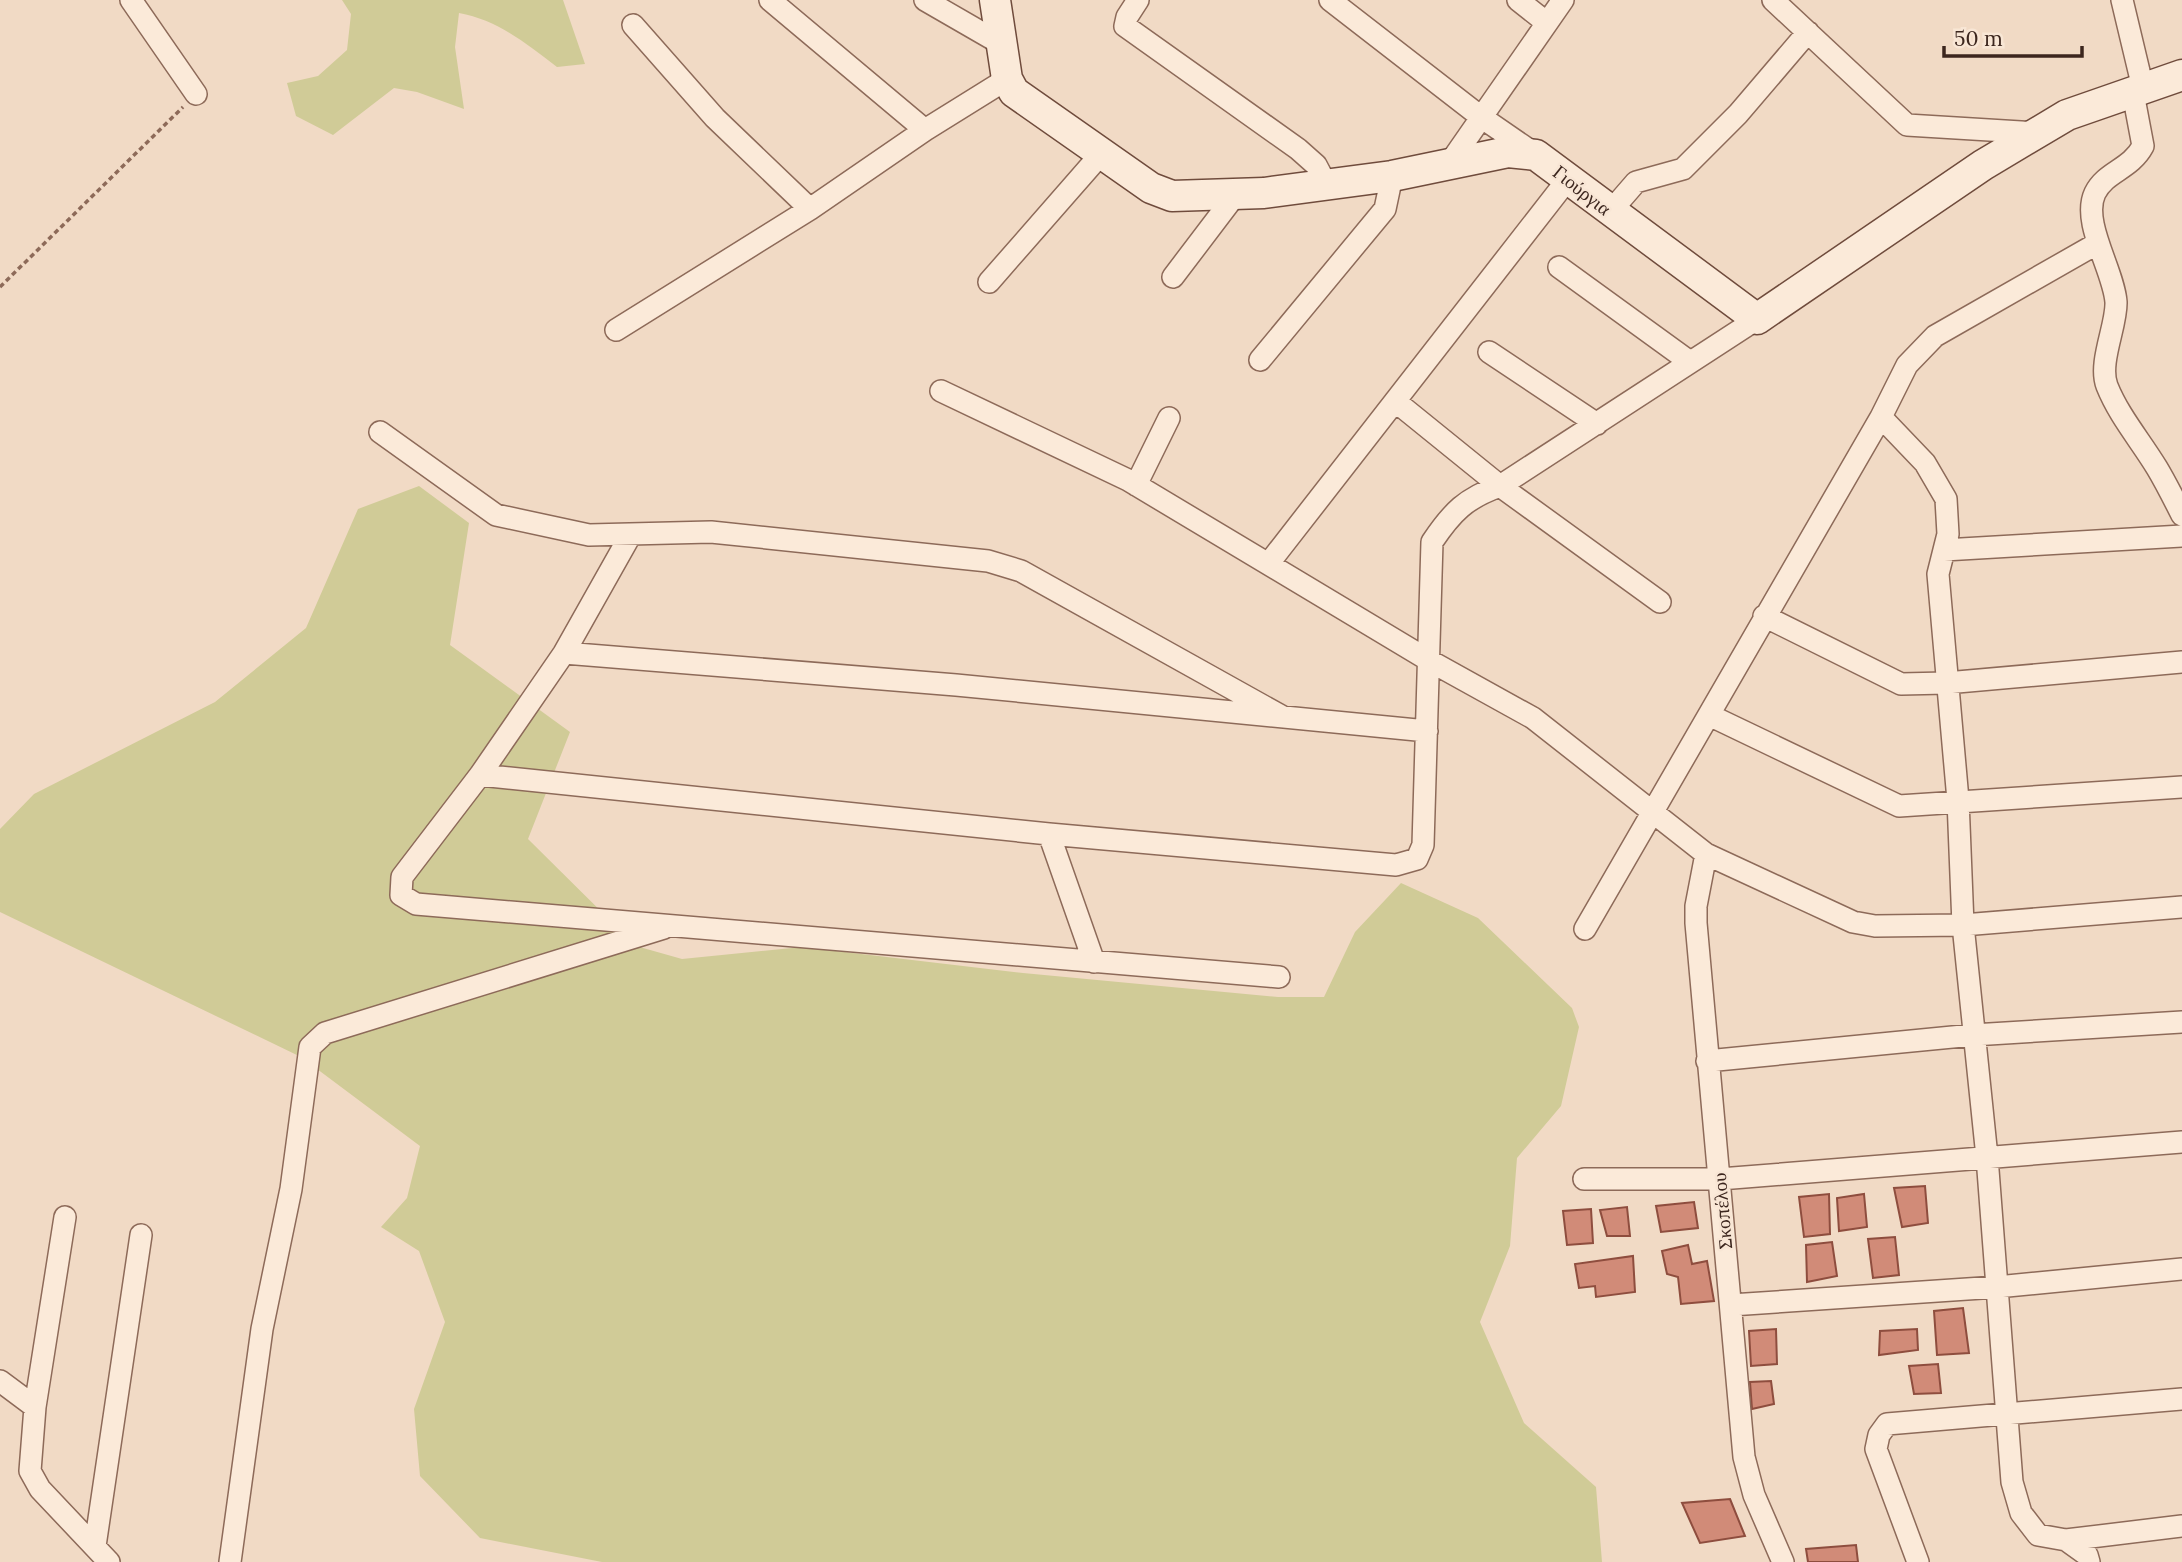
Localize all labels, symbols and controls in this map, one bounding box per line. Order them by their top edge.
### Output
scale bar [1944,14,2082,58]
text: 50 m [1954,25,2003,52]
street label: Γιούργια [1548,160,1616,220]
street label: Σκοπέλου [1707,1172,1737,1250]

